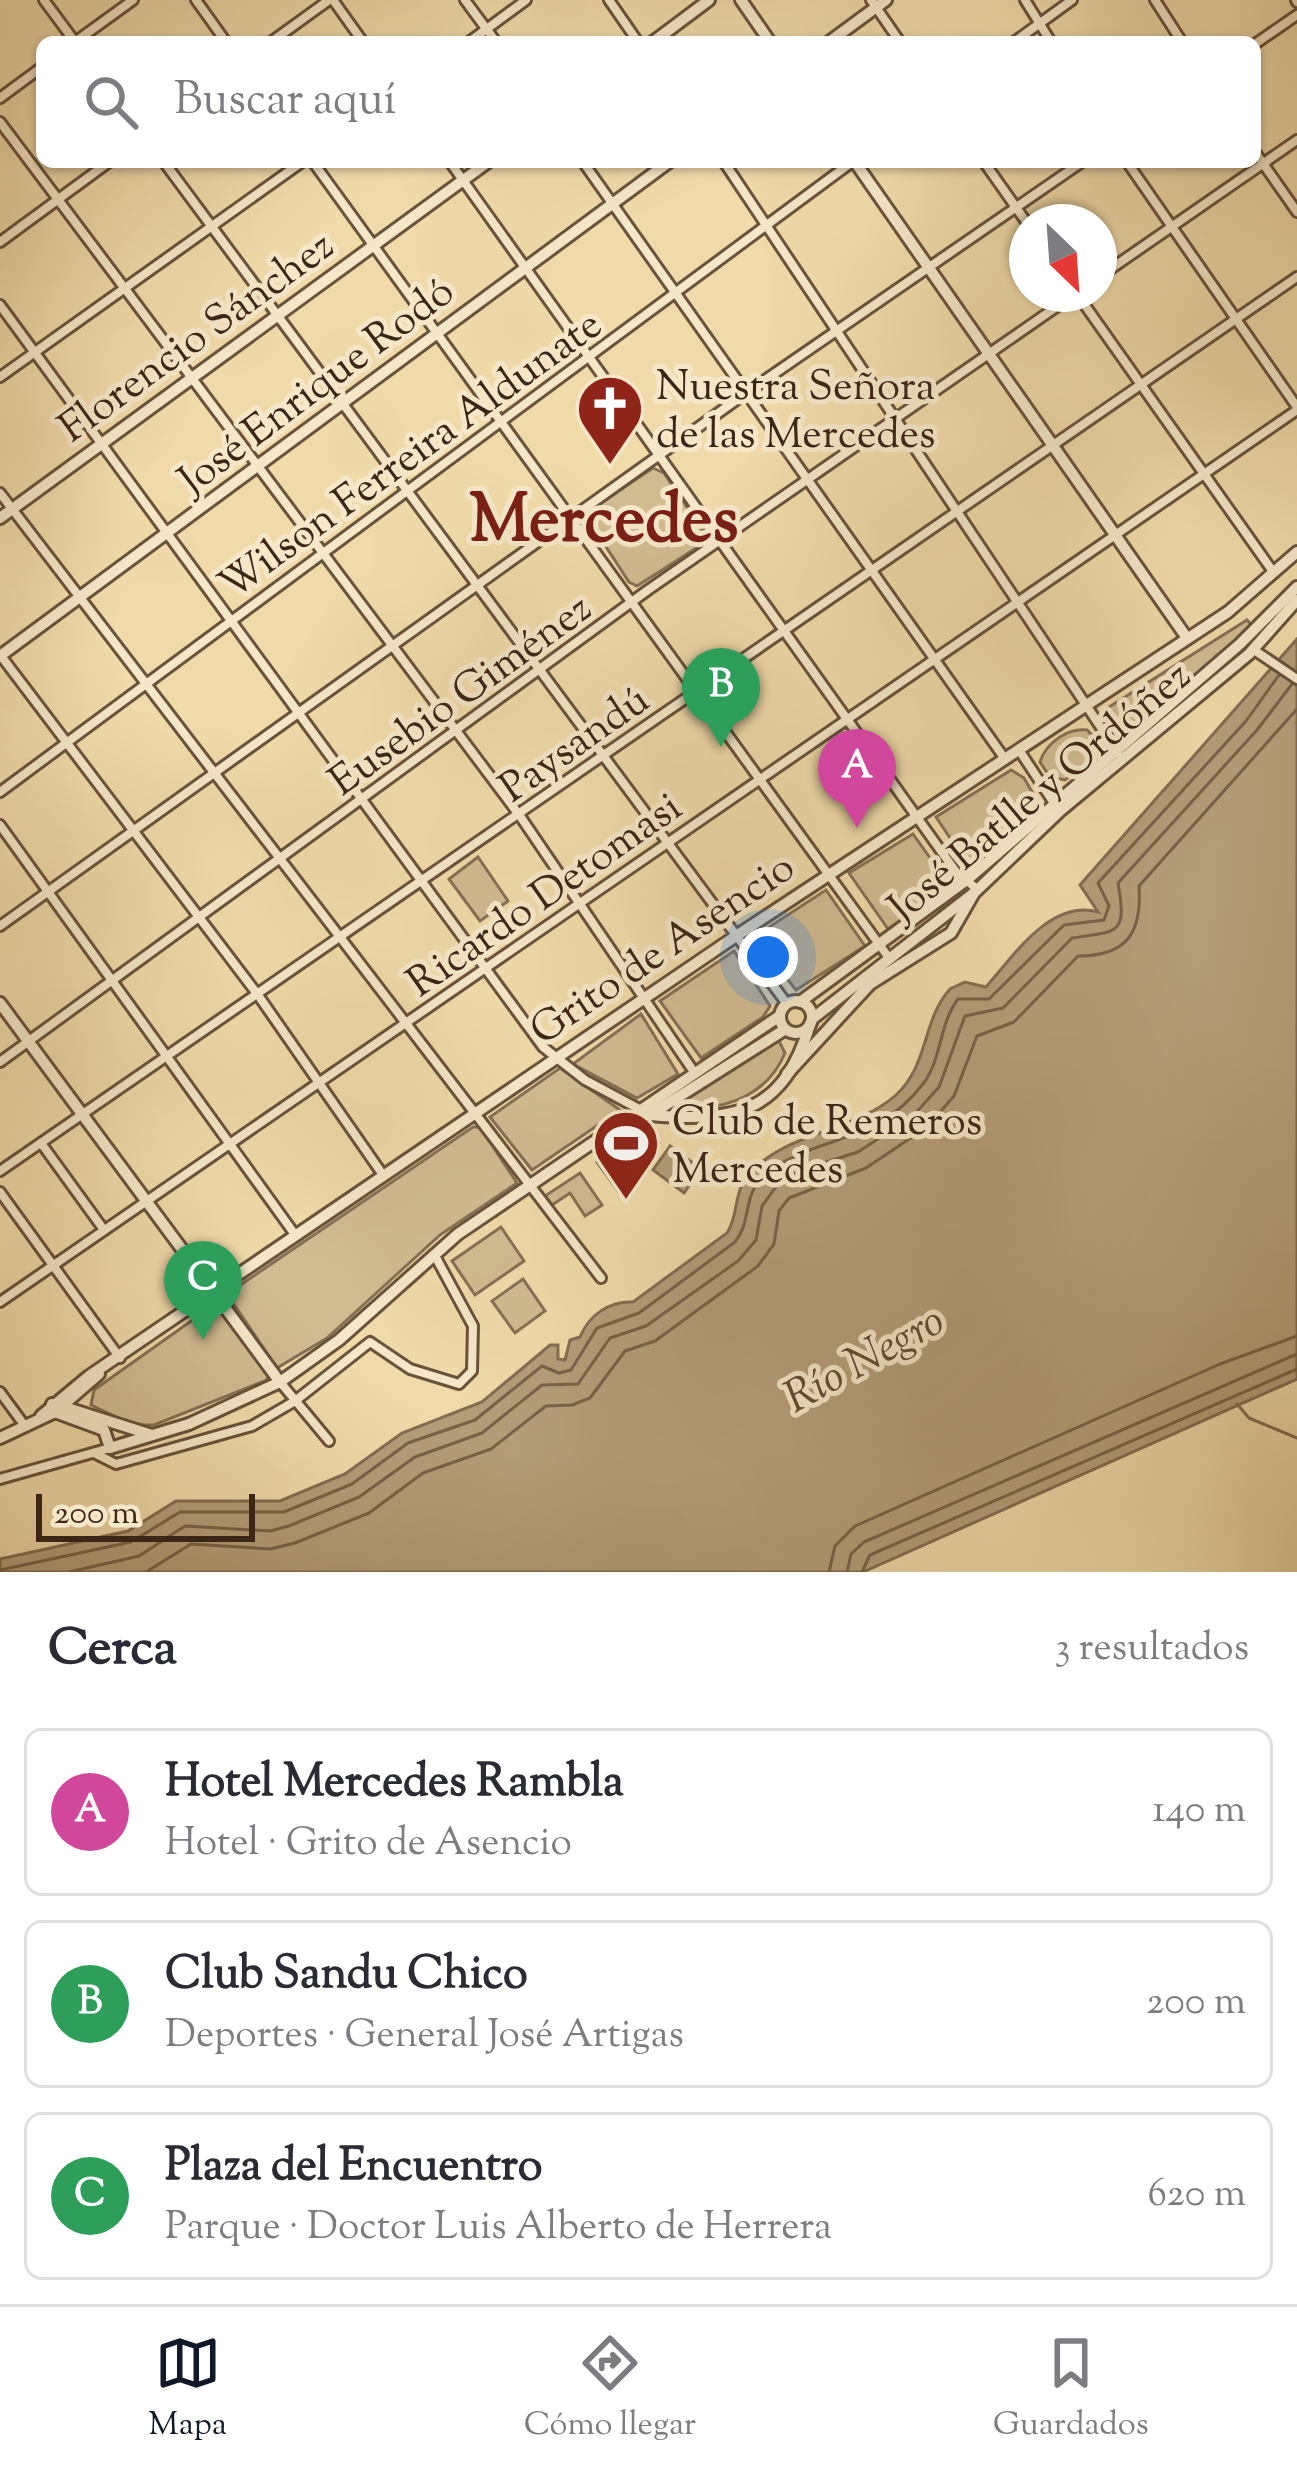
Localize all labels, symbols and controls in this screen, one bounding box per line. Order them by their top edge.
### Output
search box [36,36,1261,168]
icon: search [78,69,144,135]
text: Buscar aquí [174,70,396,135]
north arrow [1009,204,1117,312]
street label: Florencio Sánchez [48,219,348,459]
street label: José Enrique Rodó [166,264,468,513]
street label: Wilson Ferreira Aldunate [208,297,616,617]
place label: Nuestra Señora de las Mercedes [656,359,936,467]
church icon: Nuestra Señora de las Mercedes [575,373,645,467]
district label: Mercedes [469,477,739,572]
street label: Eusebio Giménez [318,581,606,813]
pin: B [682,648,760,747]
street label: José Batlle y Ordóñez [875,649,1206,940]
street label: Paysandú [489,673,663,820]
pin: A [818,729,896,828]
street label: Ricardo Detomasi [396,780,695,1014]
street label: Grito de Asencio [519,840,808,1062]
your location [738,927,798,987]
place label: Club de Remeros Mercedes [672,1094,982,1202]
sports icon: Club de Remeros Mercedes [591,1108,661,1202]
pin: C [164,1241,242,1340]
water label: Río Negro [774,1291,958,1432]
scale bar [36,1488,255,1541]
text: 200 m [54,1491,139,1539]
text: Cerca [48,1614,177,1687]
text: 3 resultados [1055,1622,1249,1678]
text: Hotel Mercedes Rambla [165,1752,624,1817]
text: A [74,1784,106,1840]
text: 140 m [1152,1784,1246,1840]
text: Hotel · Grito de Asencio [165,1817,572,1873]
text: Club Sandu Chico [165,1944,528,2009]
text: B [78,1976,102,2032]
text: 200 m [1146,1976,1246,2032]
text: Deportes · General José Artigas [165,2009,684,2065]
text: Plaza del Encuentro [165,2136,542,2201]
text: C [74,2168,106,2224]
text: 620 m [1148,2168,1246,2224]
text: Parque · Doctor Luis Alberto de Herrera [165,2201,832,2257]
tab: Mapa [148,2330,227,2450]
tab: Cómo llegar [524,2330,696,2450]
tab: Guardados [993,2330,1149,2450]

